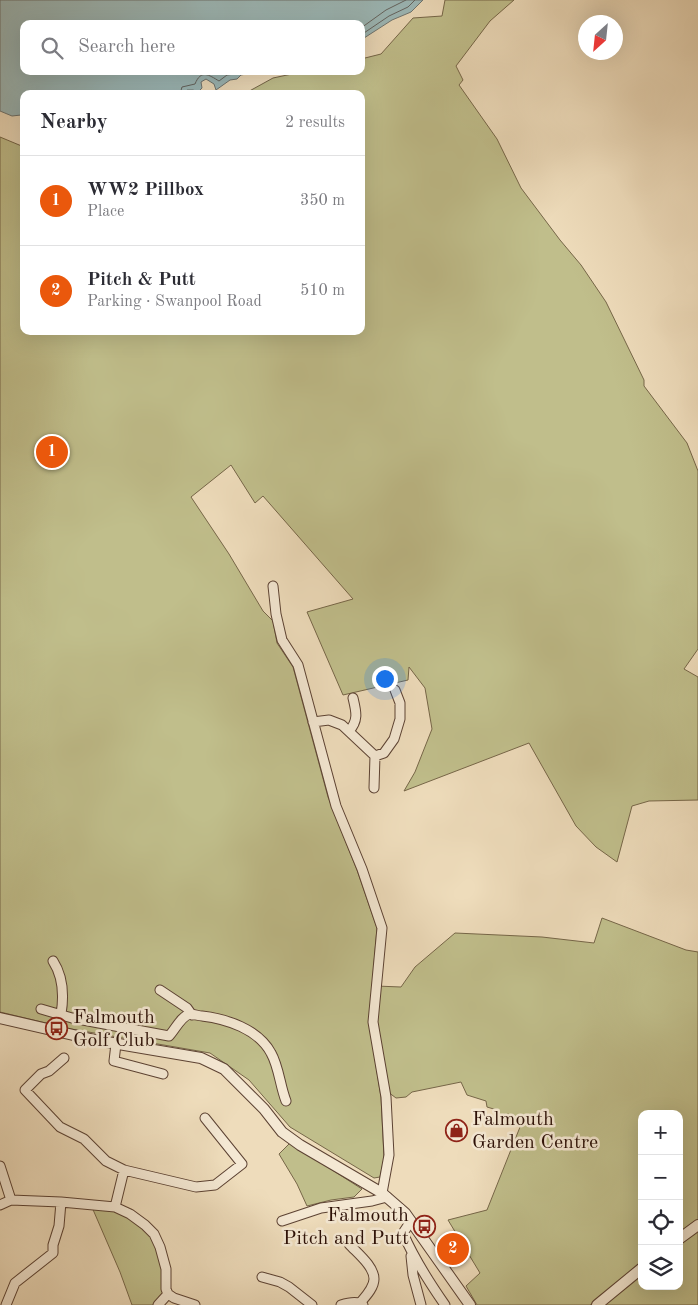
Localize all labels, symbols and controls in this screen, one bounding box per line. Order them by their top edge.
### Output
north arrow [578,15,623,60]
search box [20,20,365,75]
icon: search [38,34,66,62]
text: Search here [78,38,175,57]
text: Nearby [40,112,108,133]
text: 2 results [285,115,345,131]
text: WW2 Pillbox [87,181,204,200]
text: 1 [51,193,61,209]
text: 350 m [300,193,345,209]
text: Place [87,204,124,220]
text: Pitch & Putt [87,271,196,290]
text: 2 [51,283,61,299]
text: 510 m [300,283,345,299]
text: Parking · Swanpool Road [87,294,262,310]
pin: 1 [36,433,68,471]
your location [372,666,398,692]
place label: Falmouth Golf Club [73,1008,155,1051]
bus stop icon: Falmouth Golf Club [45,1016,69,1040]
place label: Falmouth Garden Centre [472,1110,598,1153]
map controls [638,1110,683,1290]
button: + [638,1110,683,1155]
shop icon: Falmouth Garden Centre [444,1118,468,1142]
button: − [638,1155,683,1200]
button: locate [638,1200,683,1245]
place label: Falmouth Pitch and Putt [283,1206,409,1249]
bus stop icon: Falmouth Pitch and Putt [413,1214,437,1238]
pin: 2 [437,1230,469,1268]
button: layers [638,1245,683,1290]

